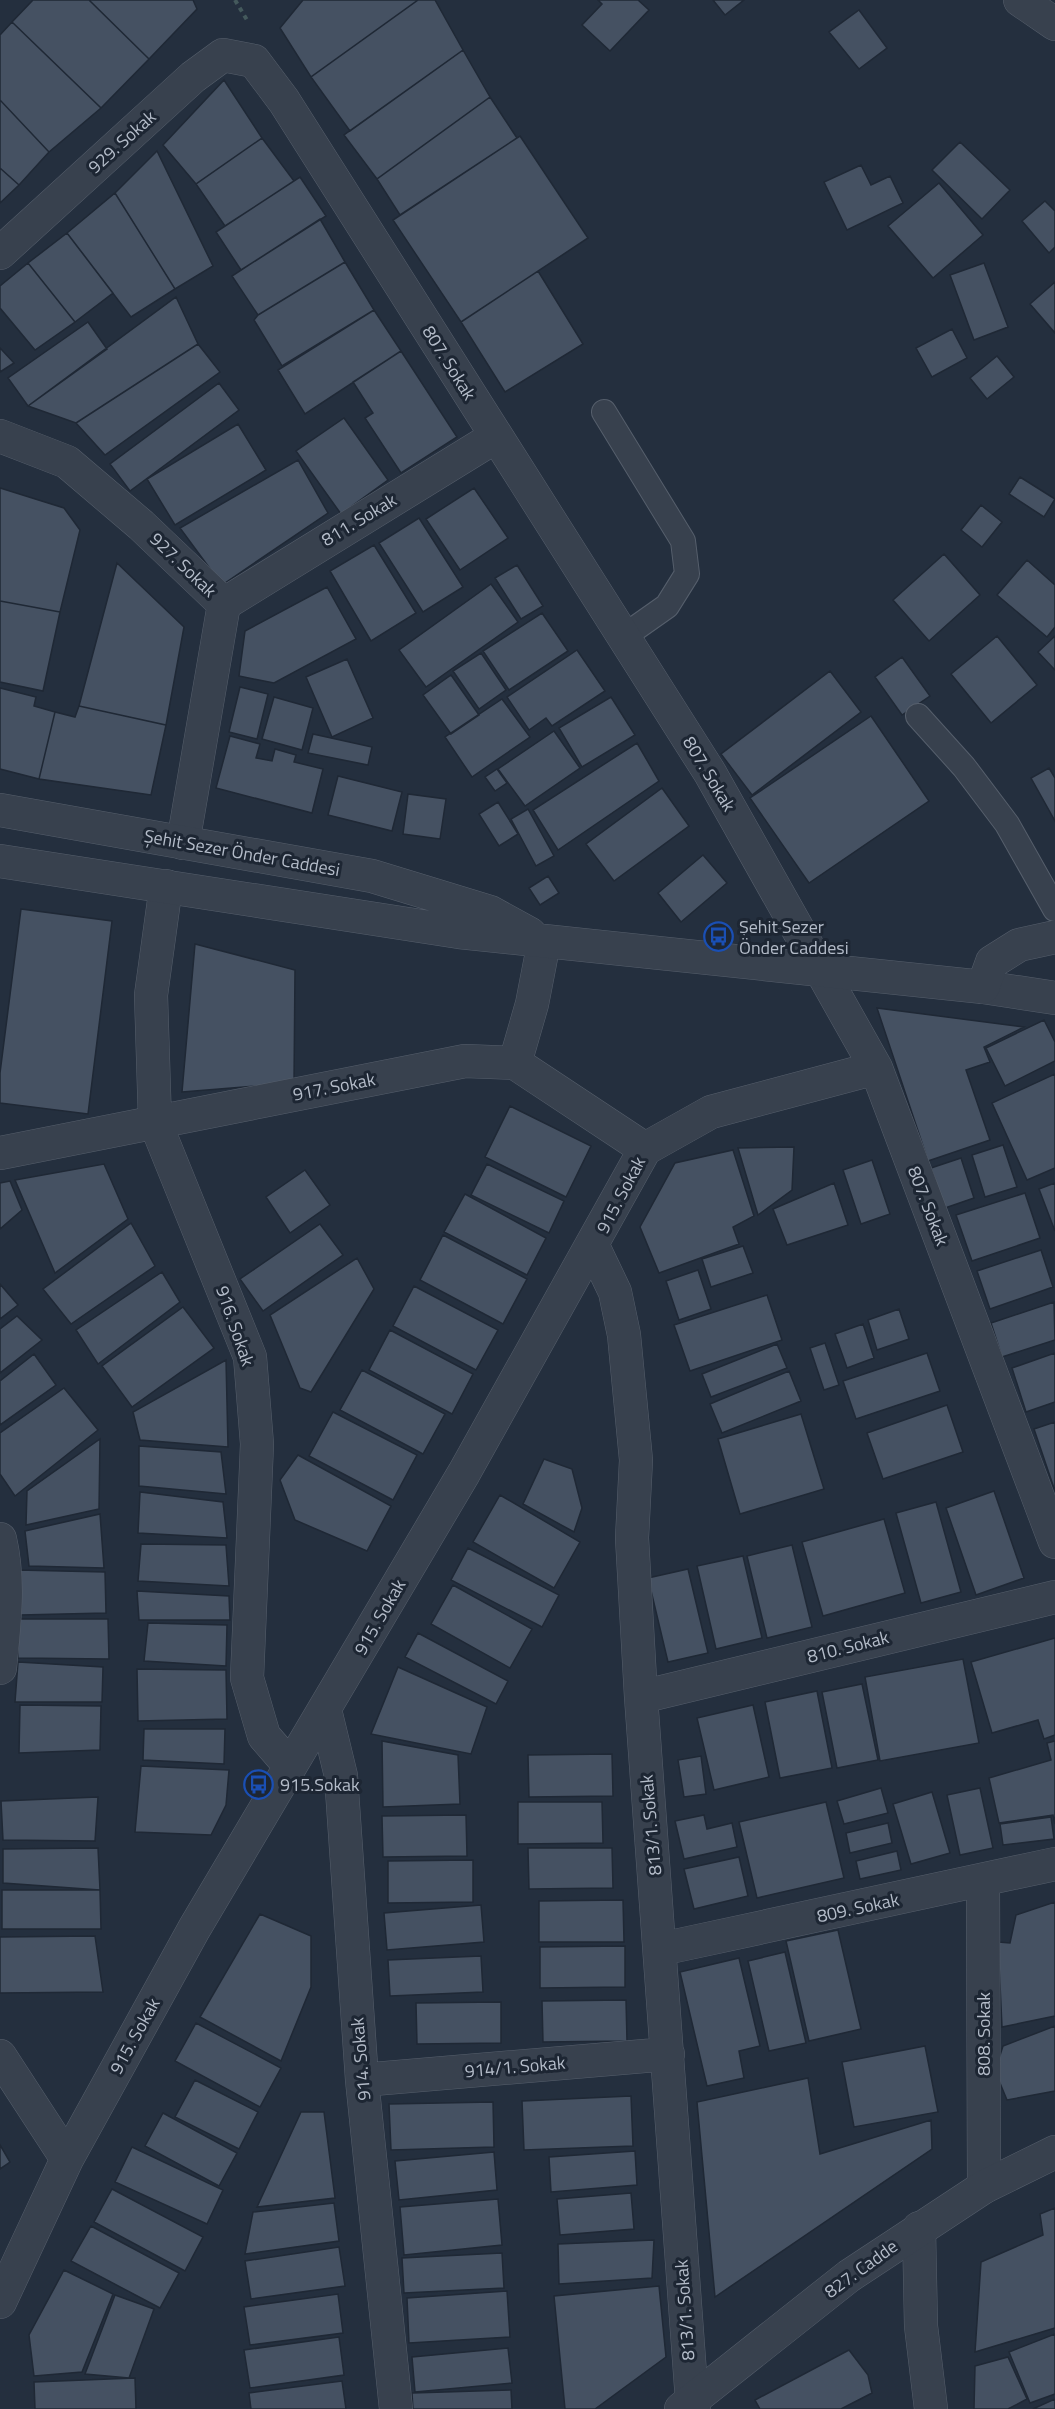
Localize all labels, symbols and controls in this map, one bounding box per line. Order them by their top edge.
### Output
street label: 929. Sokak [82,103,162,180]
street label: 807. Sokak [416,320,483,406]
street label: 811. Sokak [316,486,402,553]
street label: 927. Sokak [144,526,223,604]
street label: 807. Sokak [676,731,743,817]
street label: Şehit Sezer Önder Caddesi [142,822,342,883]
place label: Şehit Sezer Önder Caddesi [739,913,849,961]
bus stop icon: Şehit Sezer Önder Caddesi [702,921,734,953]
street label: 917. Sokak [290,1065,378,1108]
street label: 915. Sokak [589,1151,652,1238]
street label: 807. Sokak [901,1162,956,1250]
street label: 916. Sokak [209,1282,262,1370]
street label: 915. Sokak [347,1573,412,1660]
street label: 810. Sokak [804,1623,892,1670]
bus stop icon: 915.Sokak [243,1769,275,1801]
place label: 915.Sokak [280,1771,360,1798]
street label: 813/1. Sokak [633,1773,668,1877]
street label: 809. Sokak [814,1886,902,1929]
street label: 915. Sokak [102,1992,167,2079]
street label: 808. Sokak [970,1992,997,2076]
street label: 914. Sokak [343,2016,378,2102]
street label: 914/1. Sokak [463,2049,567,2084]
street label: 827. Cadde [818,2233,903,2305]
street label: 813/1. Sokak [667,2258,701,2361]

